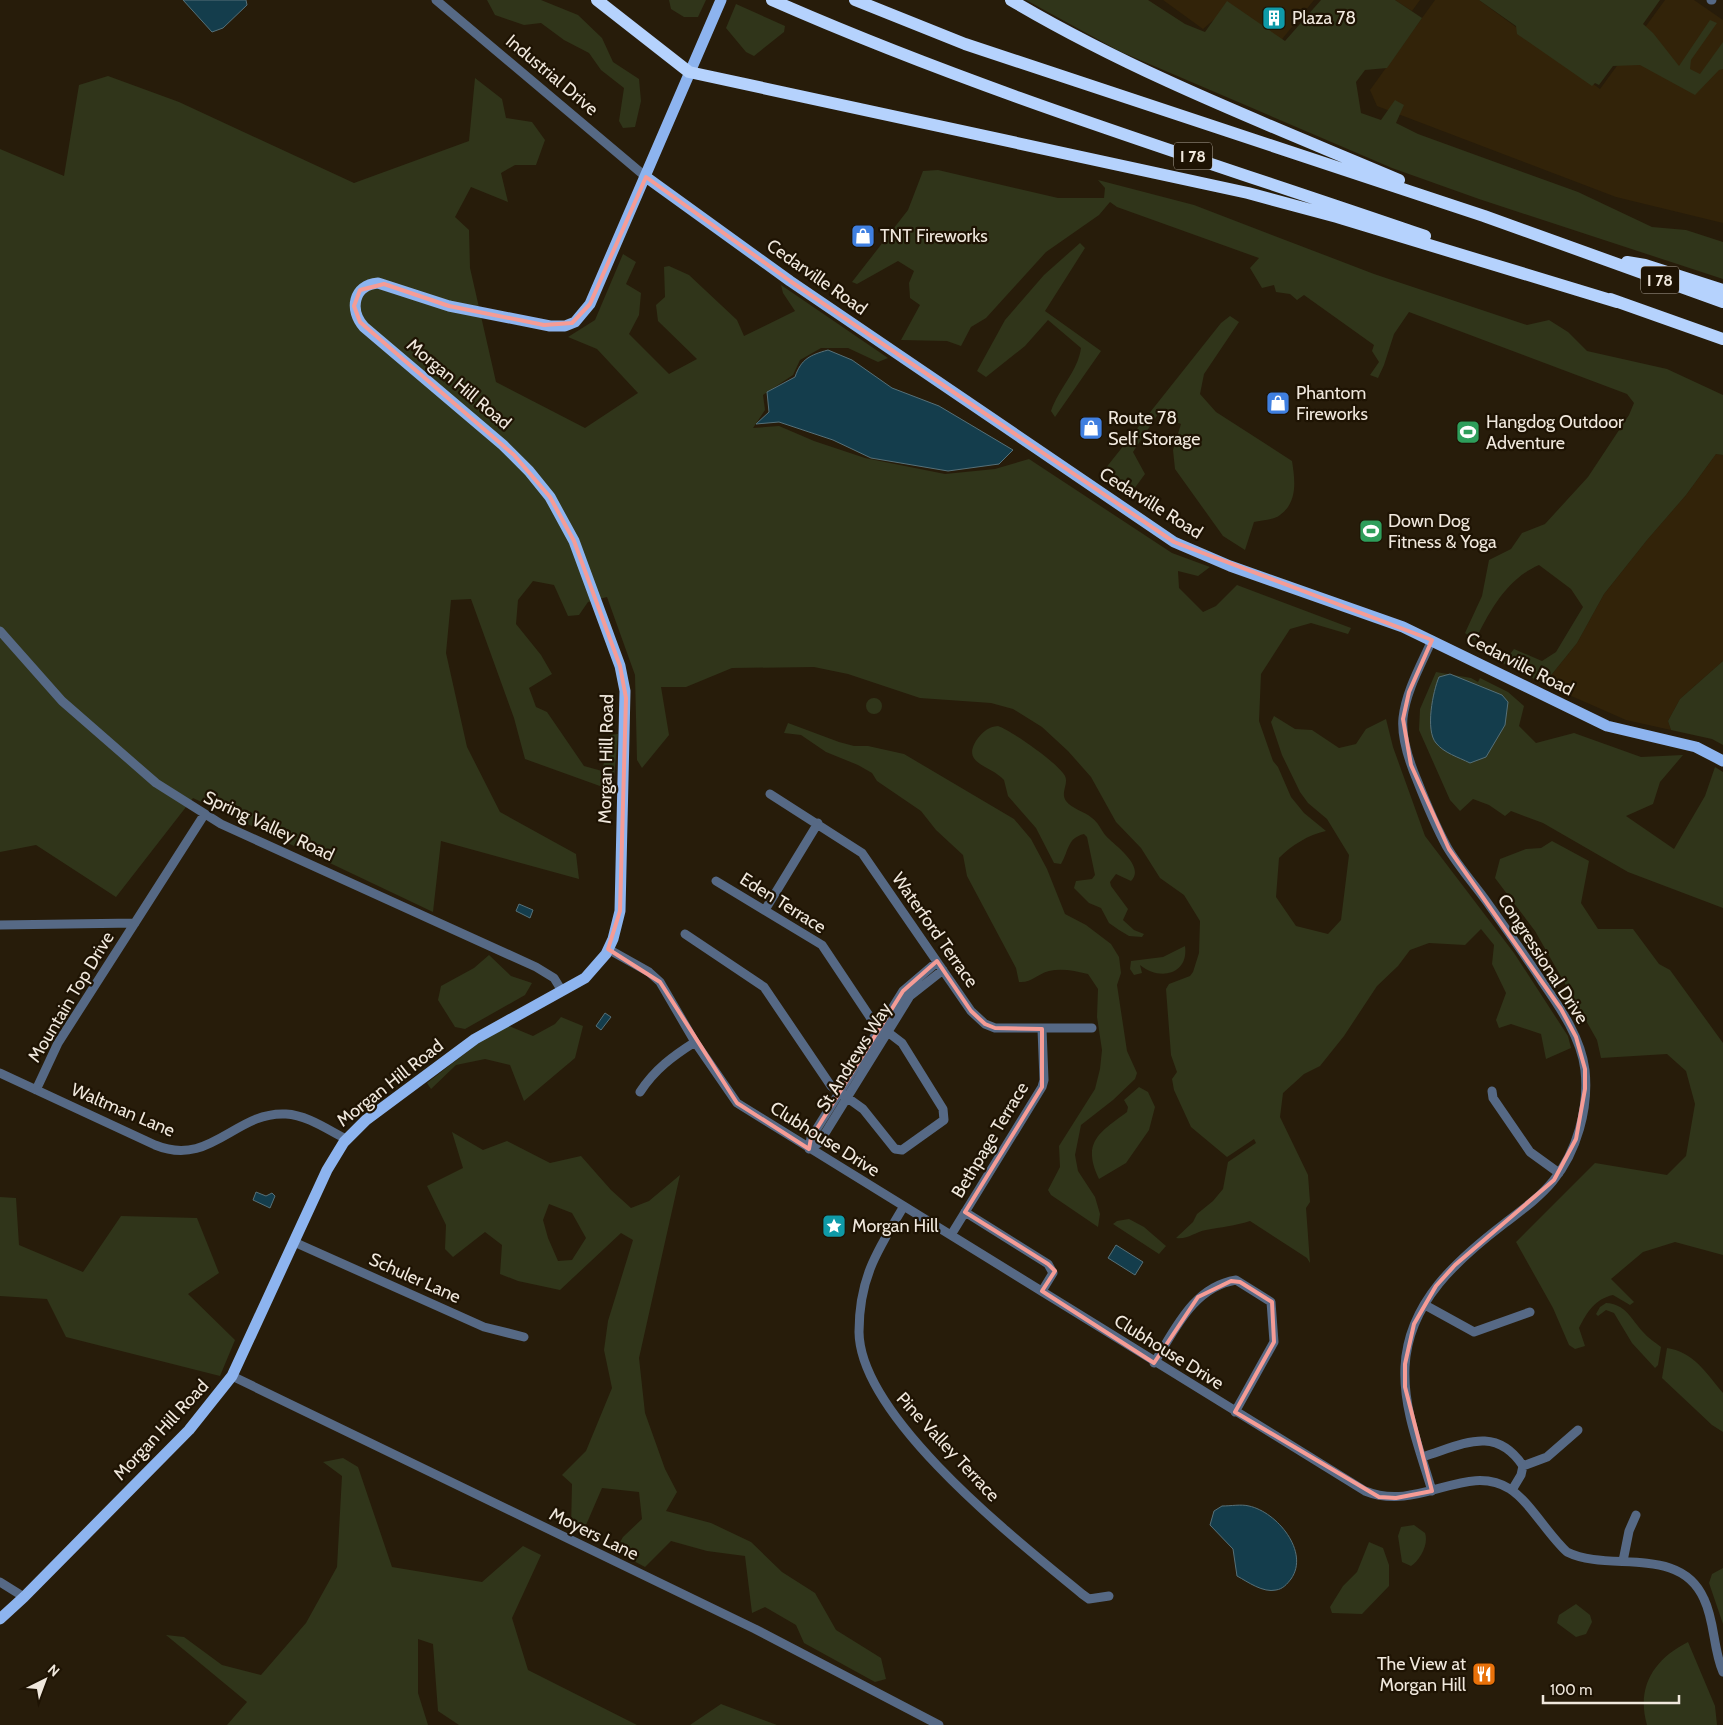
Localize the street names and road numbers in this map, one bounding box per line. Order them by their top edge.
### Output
street label: Industrial Drive [501,30,603,120]
road number: I 78 [1174,142,1212,170]
street label: Cedarville Road [762,234,872,320]
road number: I 78 [1641,266,1679,294]
street label: Morgan Hill Road [402,334,516,434]
street label: Cedarville Road [1095,462,1207,544]
street label: Cedarville Road [1463,627,1577,701]
street label: Morgan Hill Road [594,694,618,824]
street label: Spring Valley Road [200,786,338,866]
street label: Eden Terrace [736,868,830,938]
street label: Waterford Terrace [887,868,983,992]
street label: Congressional Drive [1493,890,1593,1028]
street label: Mountain Top Drive [23,928,119,1066]
street label: St Andrews Way [812,998,896,1116]
street label: Morgan Hill Road [332,1034,448,1132]
street label: Waltman Lane [68,1078,178,1142]
street label: Bethpage Terrace [947,1078,1033,1202]
street label: Clubhouse Drive [766,1097,884,1181]
street label: Schuler Lane [366,1248,464,1308]
street label: Clubhouse Drive [1110,1310,1228,1394]
street label: Morgan Hill Road [109,1375,213,1485]
street label: Pine Valley Terrace [892,1388,1004,1506]
street label: Moyers Lane [546,1503,642,1565]

